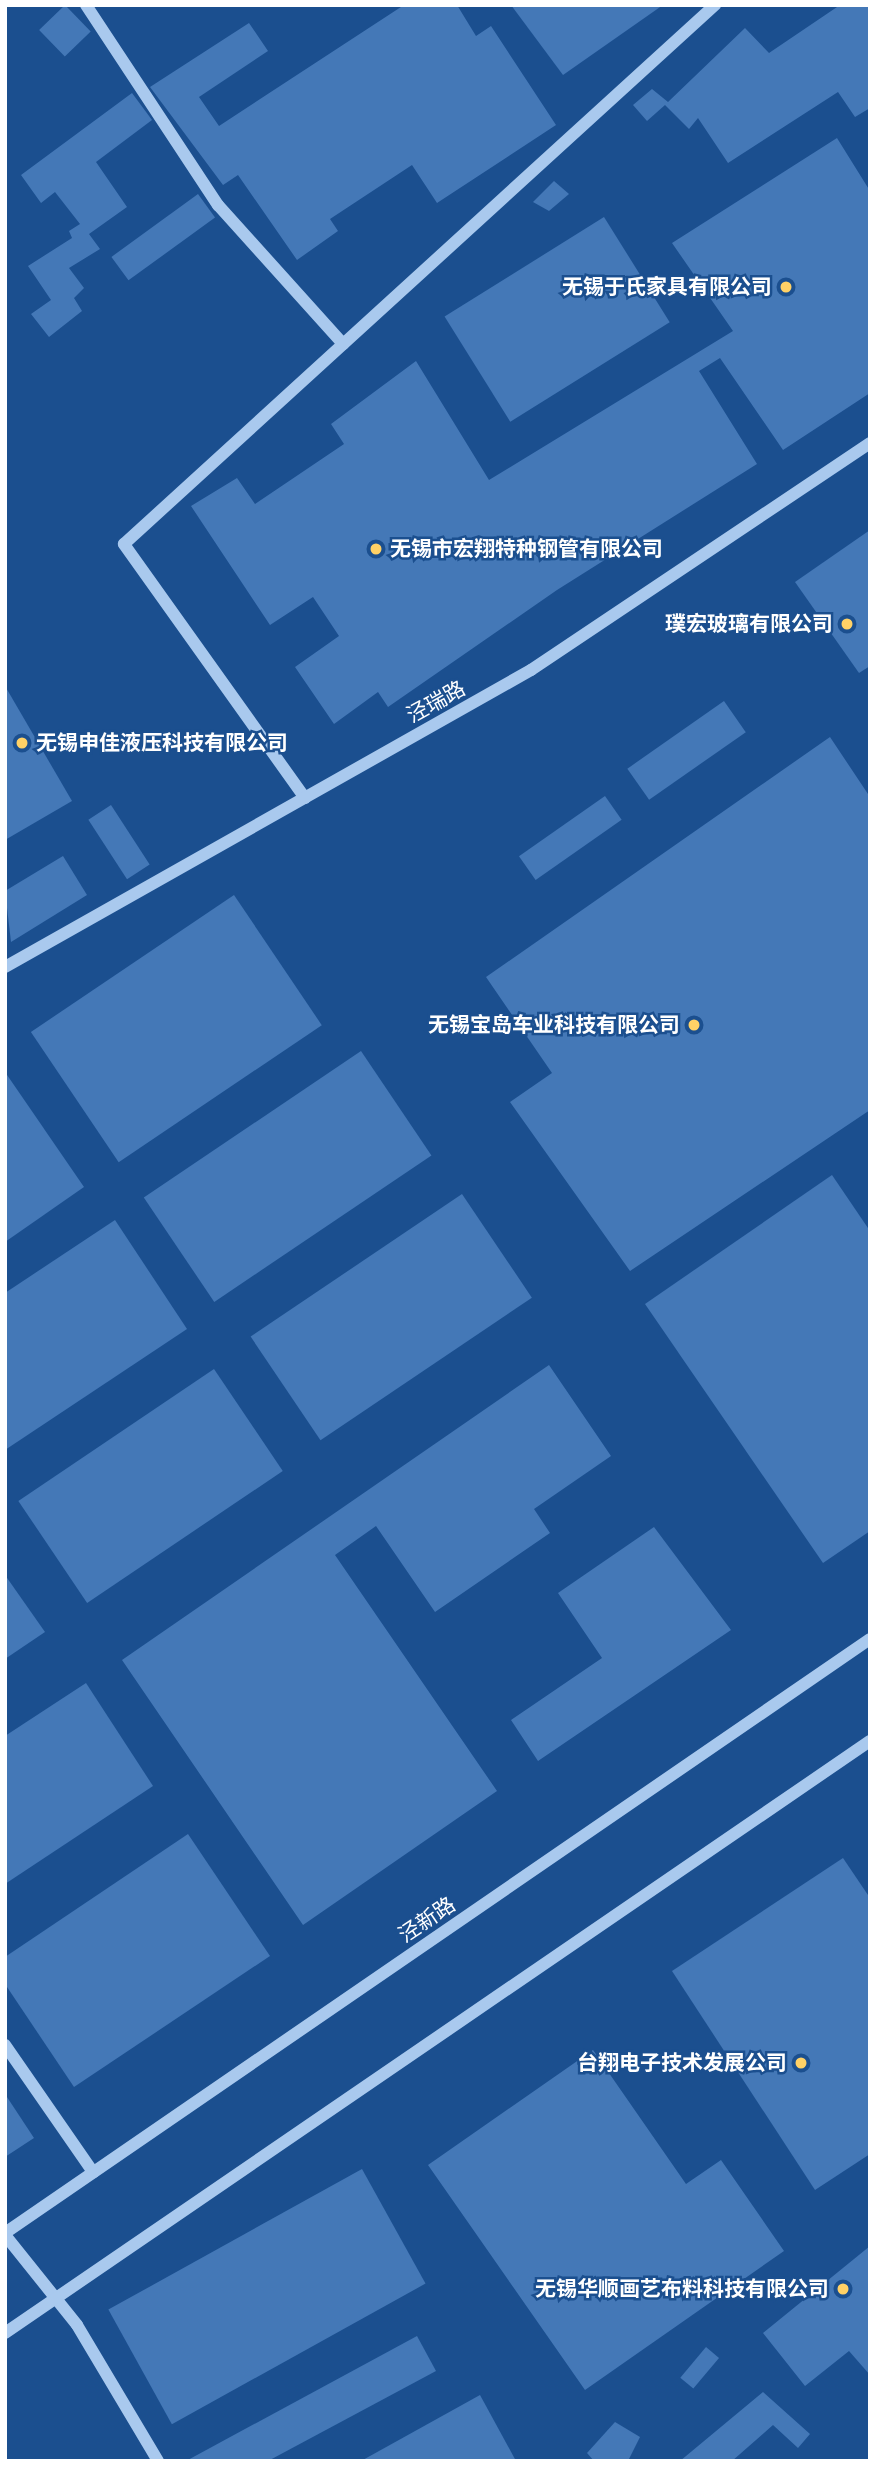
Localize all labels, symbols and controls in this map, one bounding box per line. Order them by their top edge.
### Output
place label: 无锡于氏家具有限公司 [562,274,772,300]
marker: 无锡于氏家具有限公司 [778,279,794,295]
place label: 无锡市宏翔特种钢管有限公司 [390,536,663,562]
marker: 无锡市宏翔特种钢管有限公司 [368,541,384,557]
place label: 璞宏玻璃有限公司 [665,611,833,637]
marker: 璞宏玻璃有限公司 [839,616,855,632]
street label: 泾瑞路 [402,676,470,728]
place label: 无锡申佳液压科技有限公司 [36,730,288,756]
marker: 无锡申佳液压科技有限公司 [14,735,30,751]
place label: 无锡宝岛车业科技有限公司 [428,1012,680,1038]
marker: 无锡宝岛车业科技有限公司 [686,1017,702,1033]
street label: 泾新路 [394,1892,460,1948]
place label: 台翔电子技术发展公司 [577,2050,787,2076]
marker: 台翔电子技术发展公司 [793,2055,809,2071]
place label: 无锡华顺画艺布料科技有限公司 [535,2276,829,2302]
marker: 无锡华顺画艺布料科技有限公司 [835,2281,851,2297]

